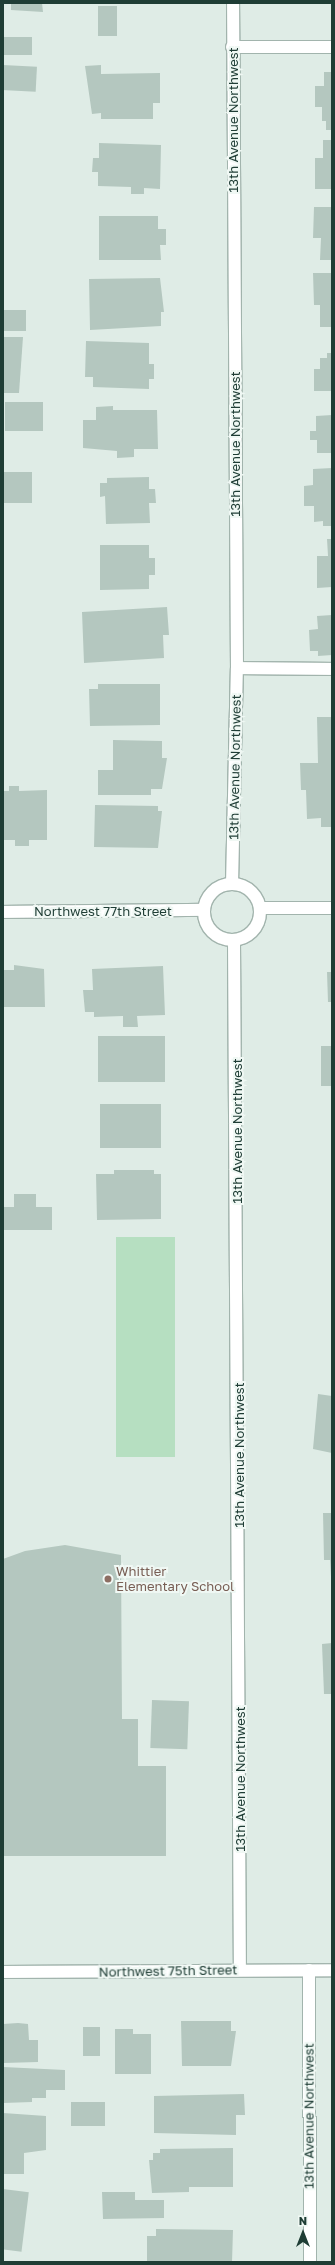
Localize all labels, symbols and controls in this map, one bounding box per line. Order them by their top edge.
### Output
street label: 13th Avenue Northwest [225,47,241,193]
street label: 13th Avenue Northwest [227,371,243,517]
street label: 13th Avenue Northwest [226,694,244,840]
street label: Northwest 77th Street [34,903,172,919]
street label: 13th Avenue Northwest [229,1058,245,1204]
street label: 13th Avenue Northwest [231,1382,247,1528]
place label: Whittier Elementary School [116,1564,234,1595]
marker: Whittier Elementary School [103,1574,113,1584]
street label: 13th Avenue Northwest [232,1706,248,1852]
street label: Northwest 75th Street [99,1962,237,1980]
street label: 13th Avenue Northwest [301,2043,317,2189]
north arrow [283,2213,323,2253]
text: N [299,2214,307,2227]

